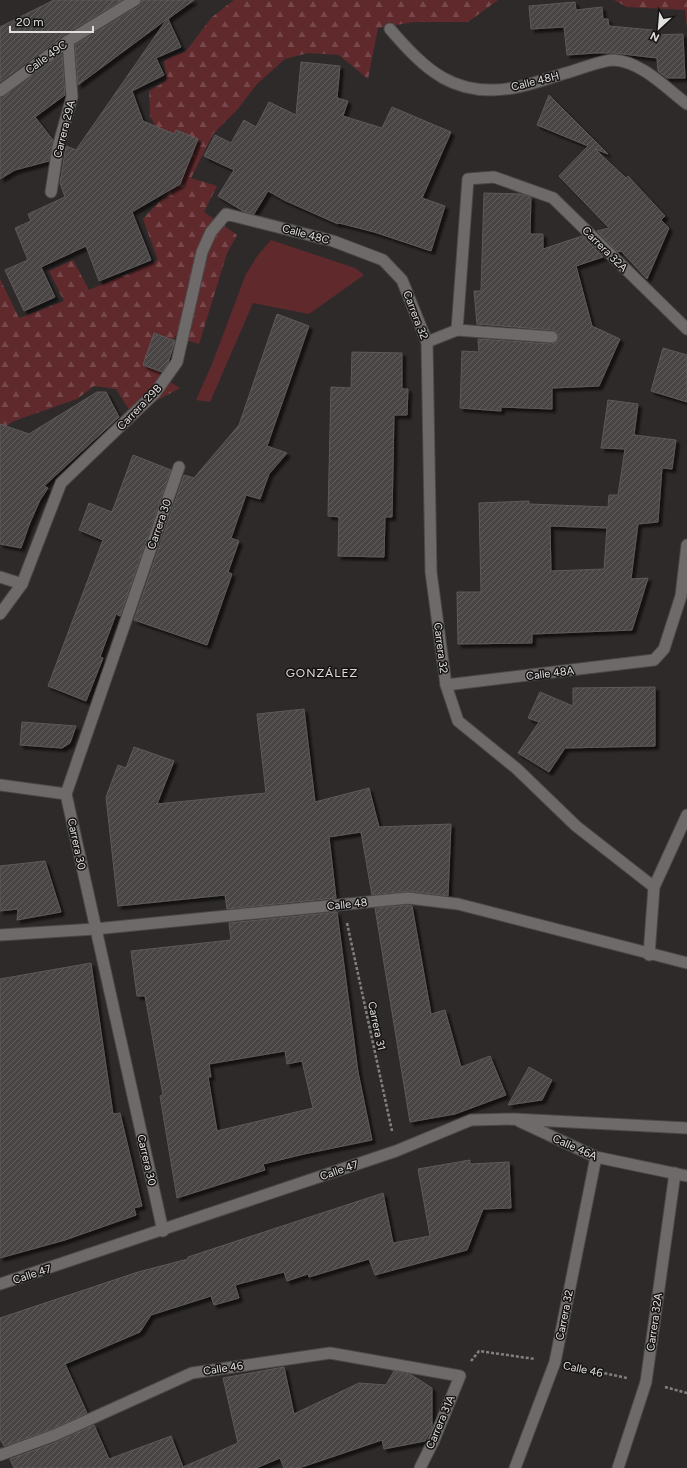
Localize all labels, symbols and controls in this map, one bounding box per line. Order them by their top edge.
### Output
scale bar [10,8,93,34]
north arrow [639,8,679,48]
text: 20 m [16,15,44,29]
text: N [648,29,662,44]
street label: Calle 49C [23,38,70,77]
street label: Calle 48H [510,69,560,94]
street label: Carrera 29A [51,98,78,159]
street label: Calle 48C [281,222,331,247]
street label: Carrera 32A [579,224,630,275]
street label: Carrera 32 [400,289,431,341]
street label: Carrera 29B [114,382,164,433]
street label: Carrera 30 [145,497,174,551]
street label: Carrera 32 [431,622,450,674]
street label: Calle 48A [525,664,575,683]
district label: GONZÁLEZ [286,666,358,680]
street label: Carrera 30 [65,817,88,871]
street label: Calle 48 [326,896,368,913]
street label: Carrera 31 [365,1001,388,1052]
street label: Calle 46A [550,1132,600,1163]
street label: Carrera 30 [134,1133,159,1187]
street label: Calle 47 [318,1158,360,1183]
street label: Calle 47 [11,1262,53,1287]
street label: Carrera 32 [553,1289,576,1341]
street label: Carrera 32A [644,1292,665,1352]
street label: Calle 46 [202,1359,244,1378]
street label: Calle 46 [562,1359,604,1380]
street label: Carrera 31A [423,1393,458,1451]

